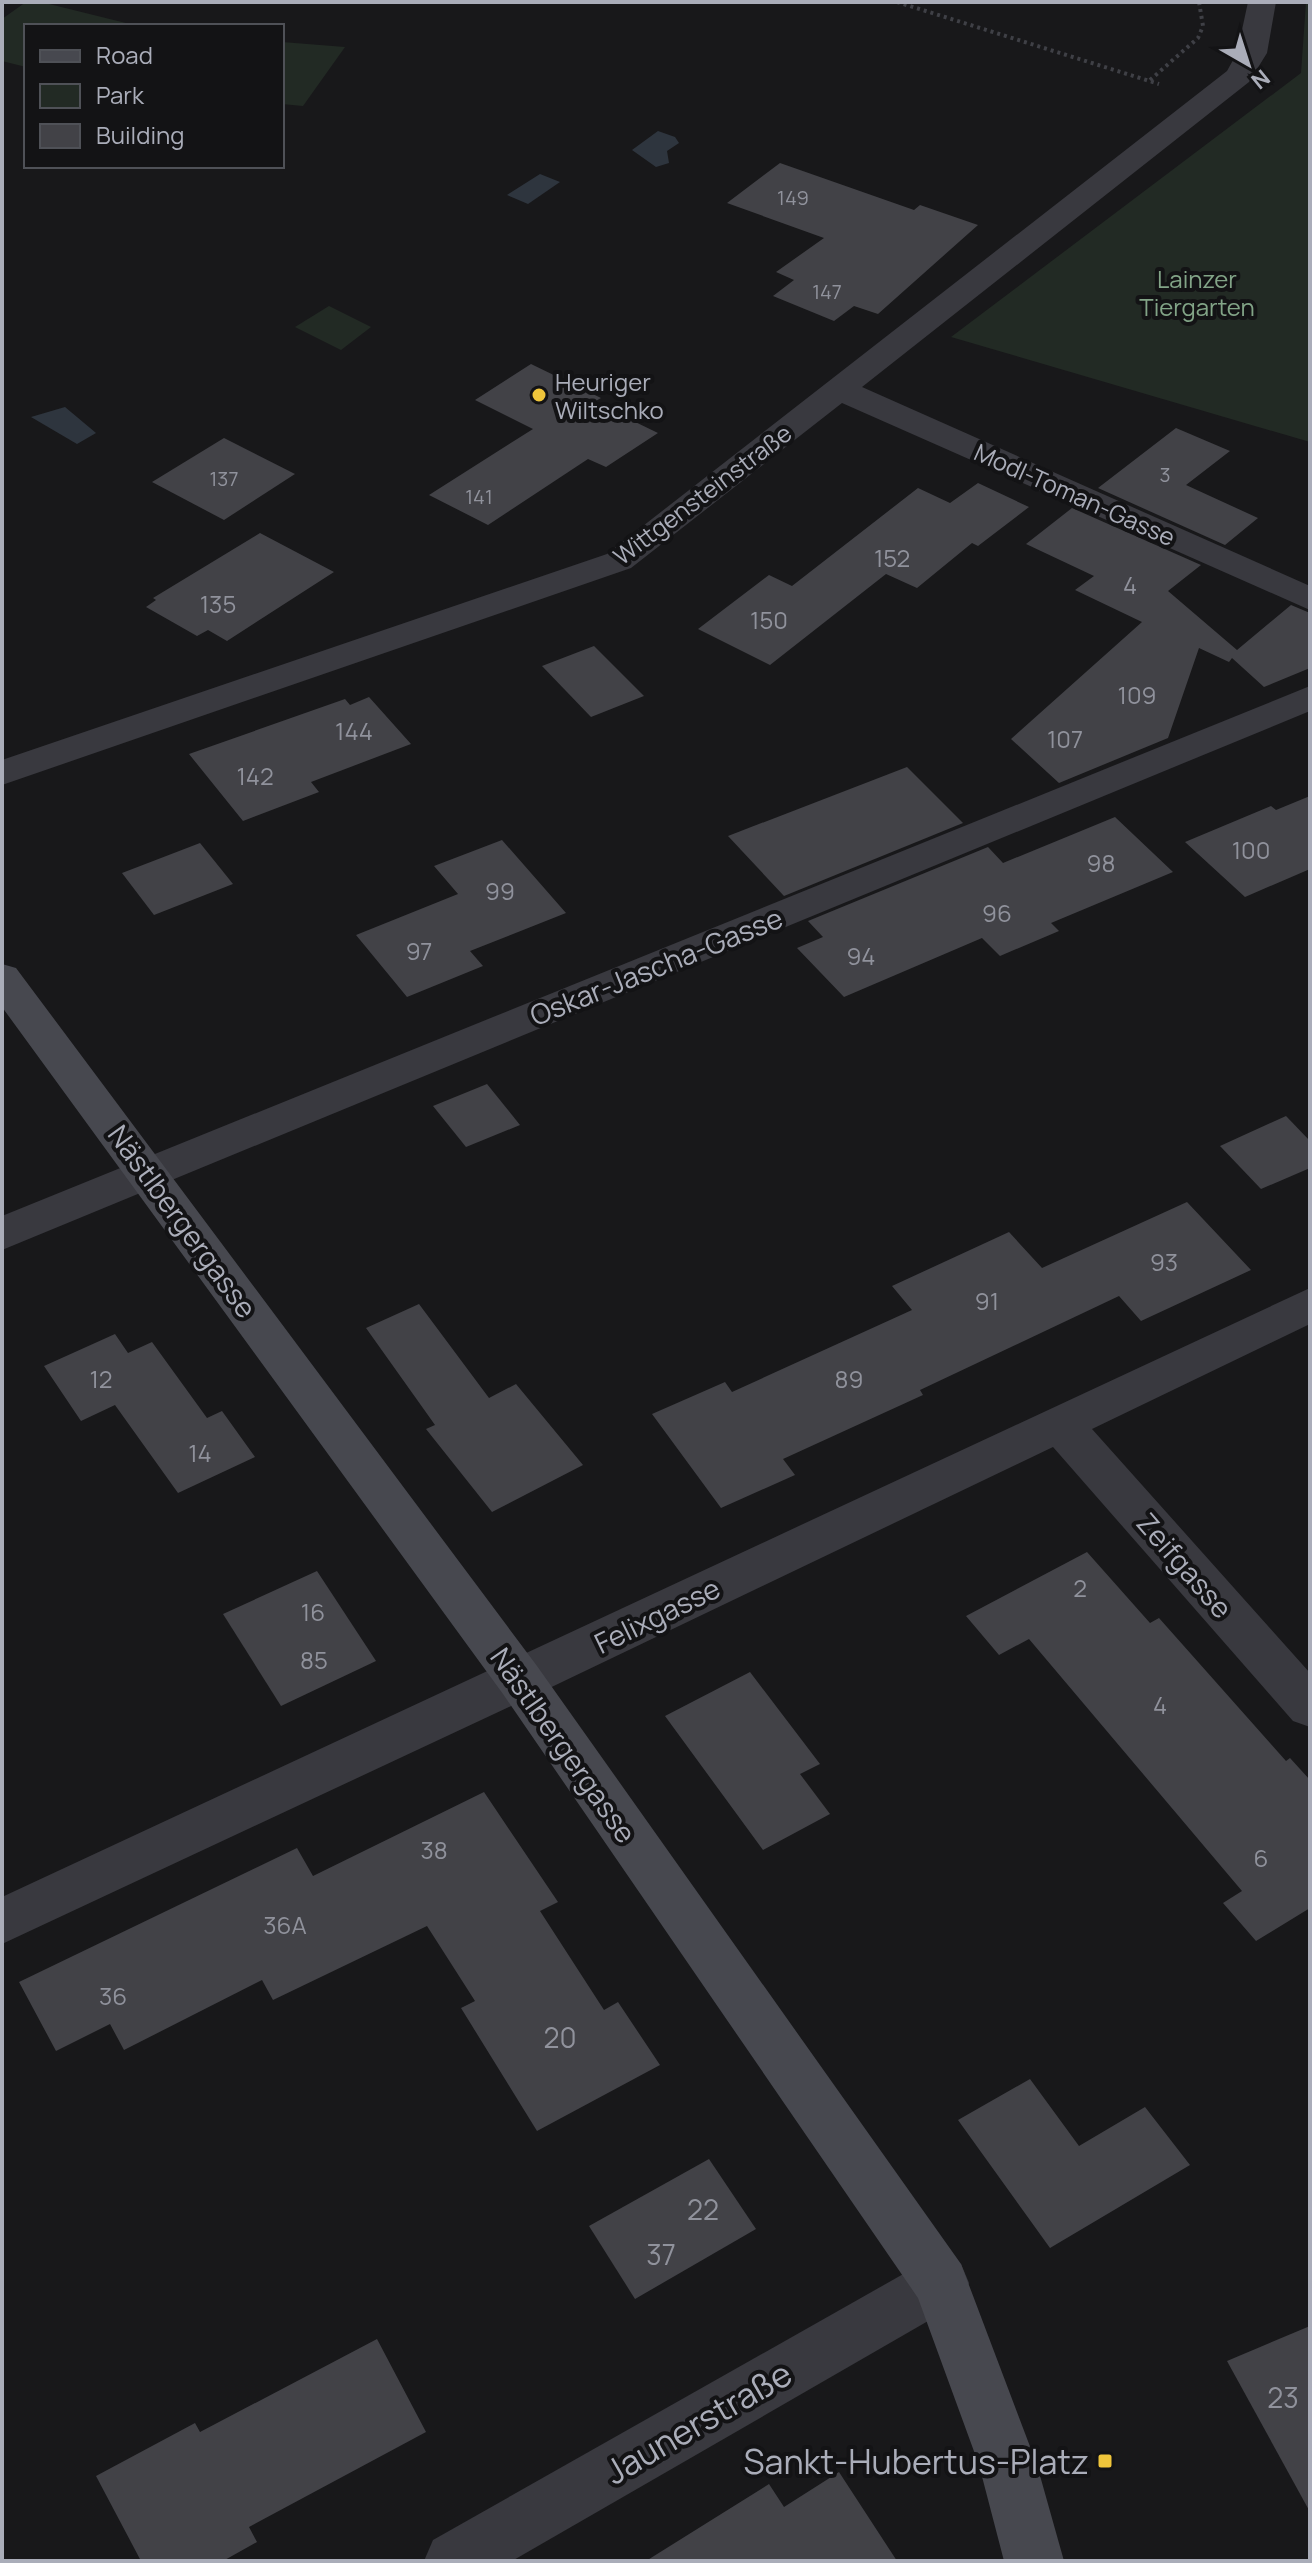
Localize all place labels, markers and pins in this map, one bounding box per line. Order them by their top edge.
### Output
place label: Heuriger Wiltschko [555,365,664,426]
marker: Heuriger Wiltschko [530,386,548,404]
place label: Sankt-Hubertus-Platz [744,2438,1089,2484]
marker: Sankt-Hubertus-Platz [1096,2452,1114,2470]

